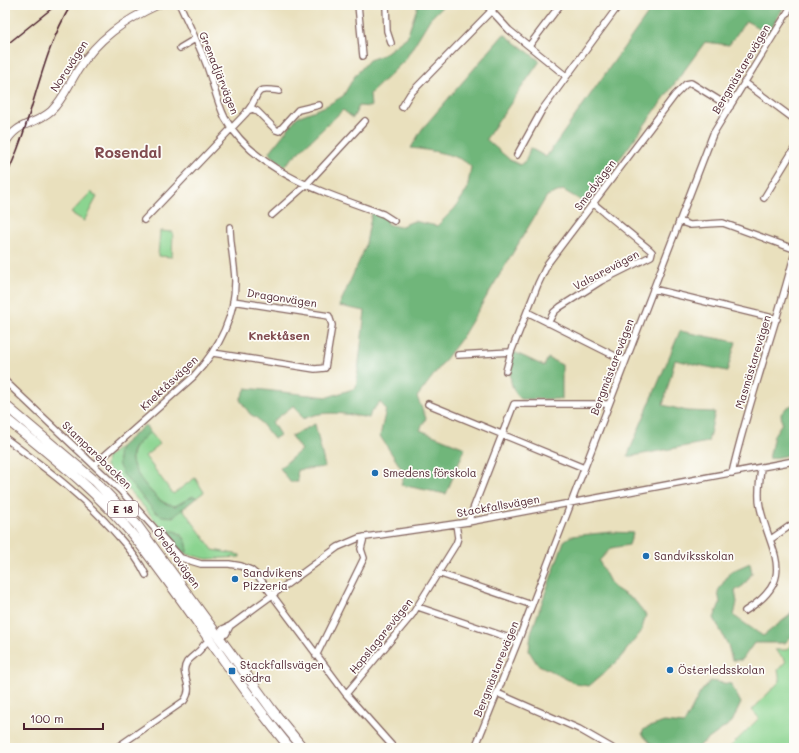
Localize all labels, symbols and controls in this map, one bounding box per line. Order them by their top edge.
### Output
street label: Bergmästarevägen [708,21,773,116]
street label: Grenadjärvägen [196,29,243,116]
street label: Noravägen [46,37,91,94]
district label: Rosendal [94,142,162,162]
street label: Smedvägen [570,156,619,213]
street label: Valsarevägen [570,246,641,293]
street label: Dragonvägen [246,285,318,310]
street label: Masmästarevägen [731,313,774,411]
street label: Bergmästarevägen [586,316,637,417]
district label: Knektåsen [248,327,310,343]
street label: Knektåsvägen [136,352,201,413]
street label: Stamparebacken [59,417,136,492]
place label: Smedens förskola [383,465,477,480]
marker: Smedens förskola [370,468,380,478]
street label: Stackfallsvägen [455,491,540,520]
road number: E 18 [108,501,138,517]
street label: Örebrovägen [150,524,205,591]
place label: Sandviksskolan [654,548,734,563]
marker: Sandviksskolan [641,551,651,561]
place label: Sandvikens Pizzeria [243,565,302,593]
marker: Sandvikens Pizzeria [230,574,240,584]
street label: Hopslagarevägen [345,595,416,677]
street label: Bergmästarevägen [469,619,522,719]
place label: Stackfallsvägen södra [240,657,324,685]
place label: Österledsskolan [678,662,765,677]
marker: Österledsskolan [665,665,675,675]
marker: Stackfallsvägen södra [227,666,237,676]
scale bar [24,705,103,731]
text: 100 m [30,710,64,726]

